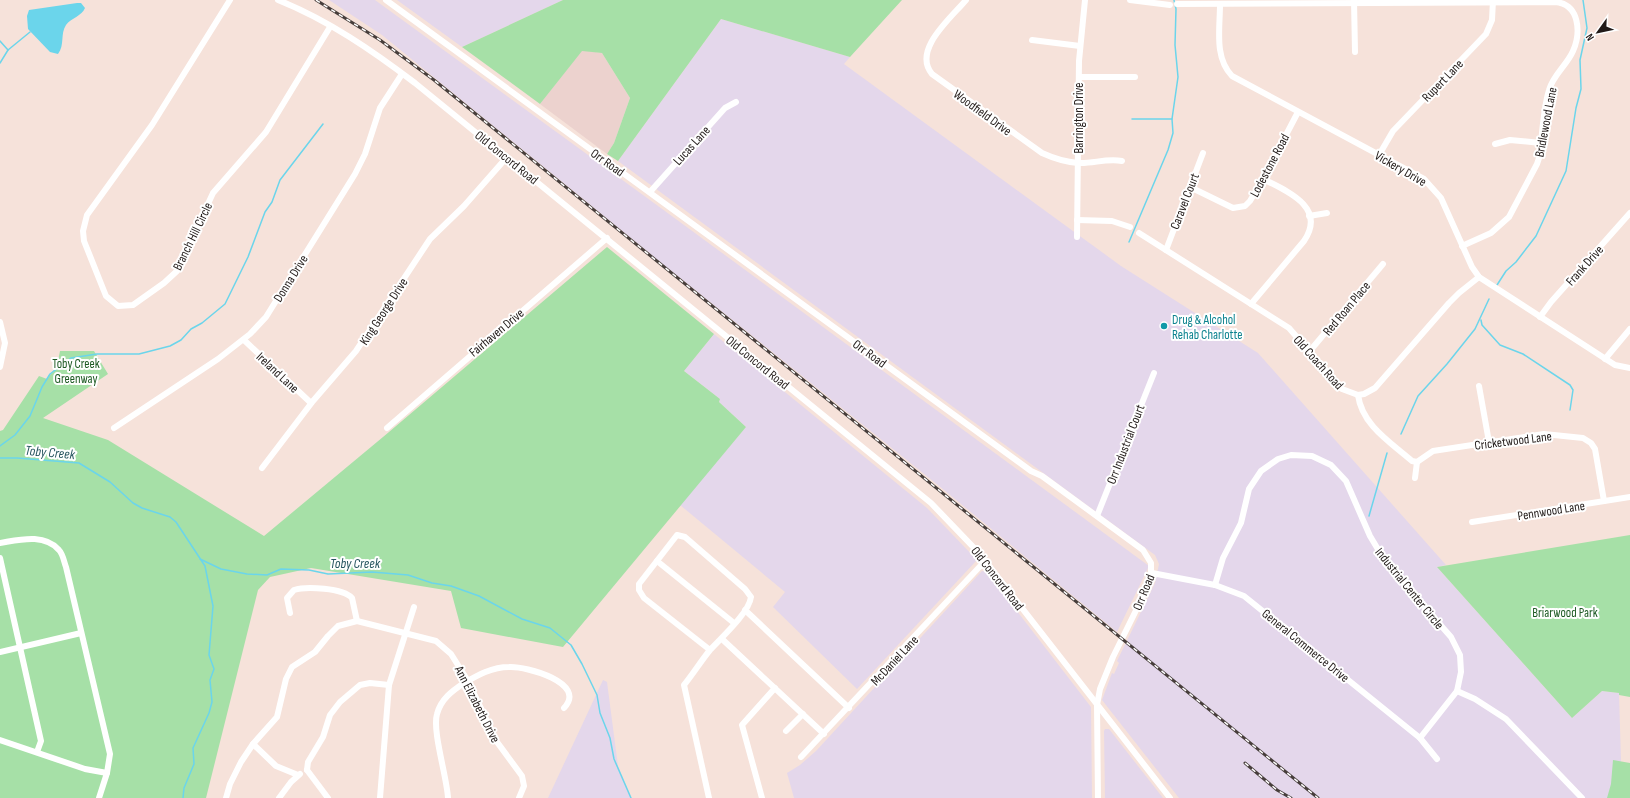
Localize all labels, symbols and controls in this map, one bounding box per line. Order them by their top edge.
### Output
north arrow [1578,12,1618,52]
text: N [1583,31,1597,43]
street label: Rupert Lane [1419,56,1467,105]
street label: Barrington Drive [1071,83,1087,154]
street label: Woodfield Drive [950,86,1015,139]
street label: Bridlewood Lane [1531,86,1561,159]
street label: Lucas Lane [670,123,714,169]
street label: Old Concord Road [472,127,541,188]
street label: Lodestone Road [1247,131,1293,200]
street label: Orr Road [587,145,627,180]
street label: Vickery Drive [1372,148,1429,190]
street label: Caravel Court [1167,171,1203,232]
street label: Branch Hill Circle [170,200,216,273]
street label: Frank Drive [1562,242,1607,289]
street label: Donna Drive [270,252,312,305]
street label: King George Drive [356,275,411,348]
street label: Red Roan Place [1320,278,1374,339]
street label: Fairhaven Drive [466,305,527,360]
place label: Drug & Alcohol Rehab Charlotte [1172,312,1243,343]
marker: Drug & Alcohol Rehab Charlotte [1159,321,1169,331]
street label: Old Concord Road [723,332,792,393]
street label: Old Coach Road [1290,332,1347,393]
street label: Orr Road [849,336,889,371]
street label: Ireland Lane [253,349,302,396]
park label: Toby Creek Greenway [52,356,100,387]
street label: Orr Industrial Court [1103,402,1148,486]
street label: Cricketwood Lane [1474,428,1553,454]
water label: Toby Creek [24,442,76,463]
street label: Pennwood Lane [1516,498,1586,524]
street label: Old Concord Road [967,543,1027,614]
street label: Industrial Center Circle [1371,545,1447,633]
water label: Toby Creek [330,555,381,572]
street label: Orr Road [1129,572,1158,613]
park label: Briarwood Park [1532,605,1598,621]
street label: General Commerce Drive [1258,606,1352,686]
street label: McDaniel Lane [868,632,922,689]
street label: Ann Elizabeth Drive [450,662,503,746]

